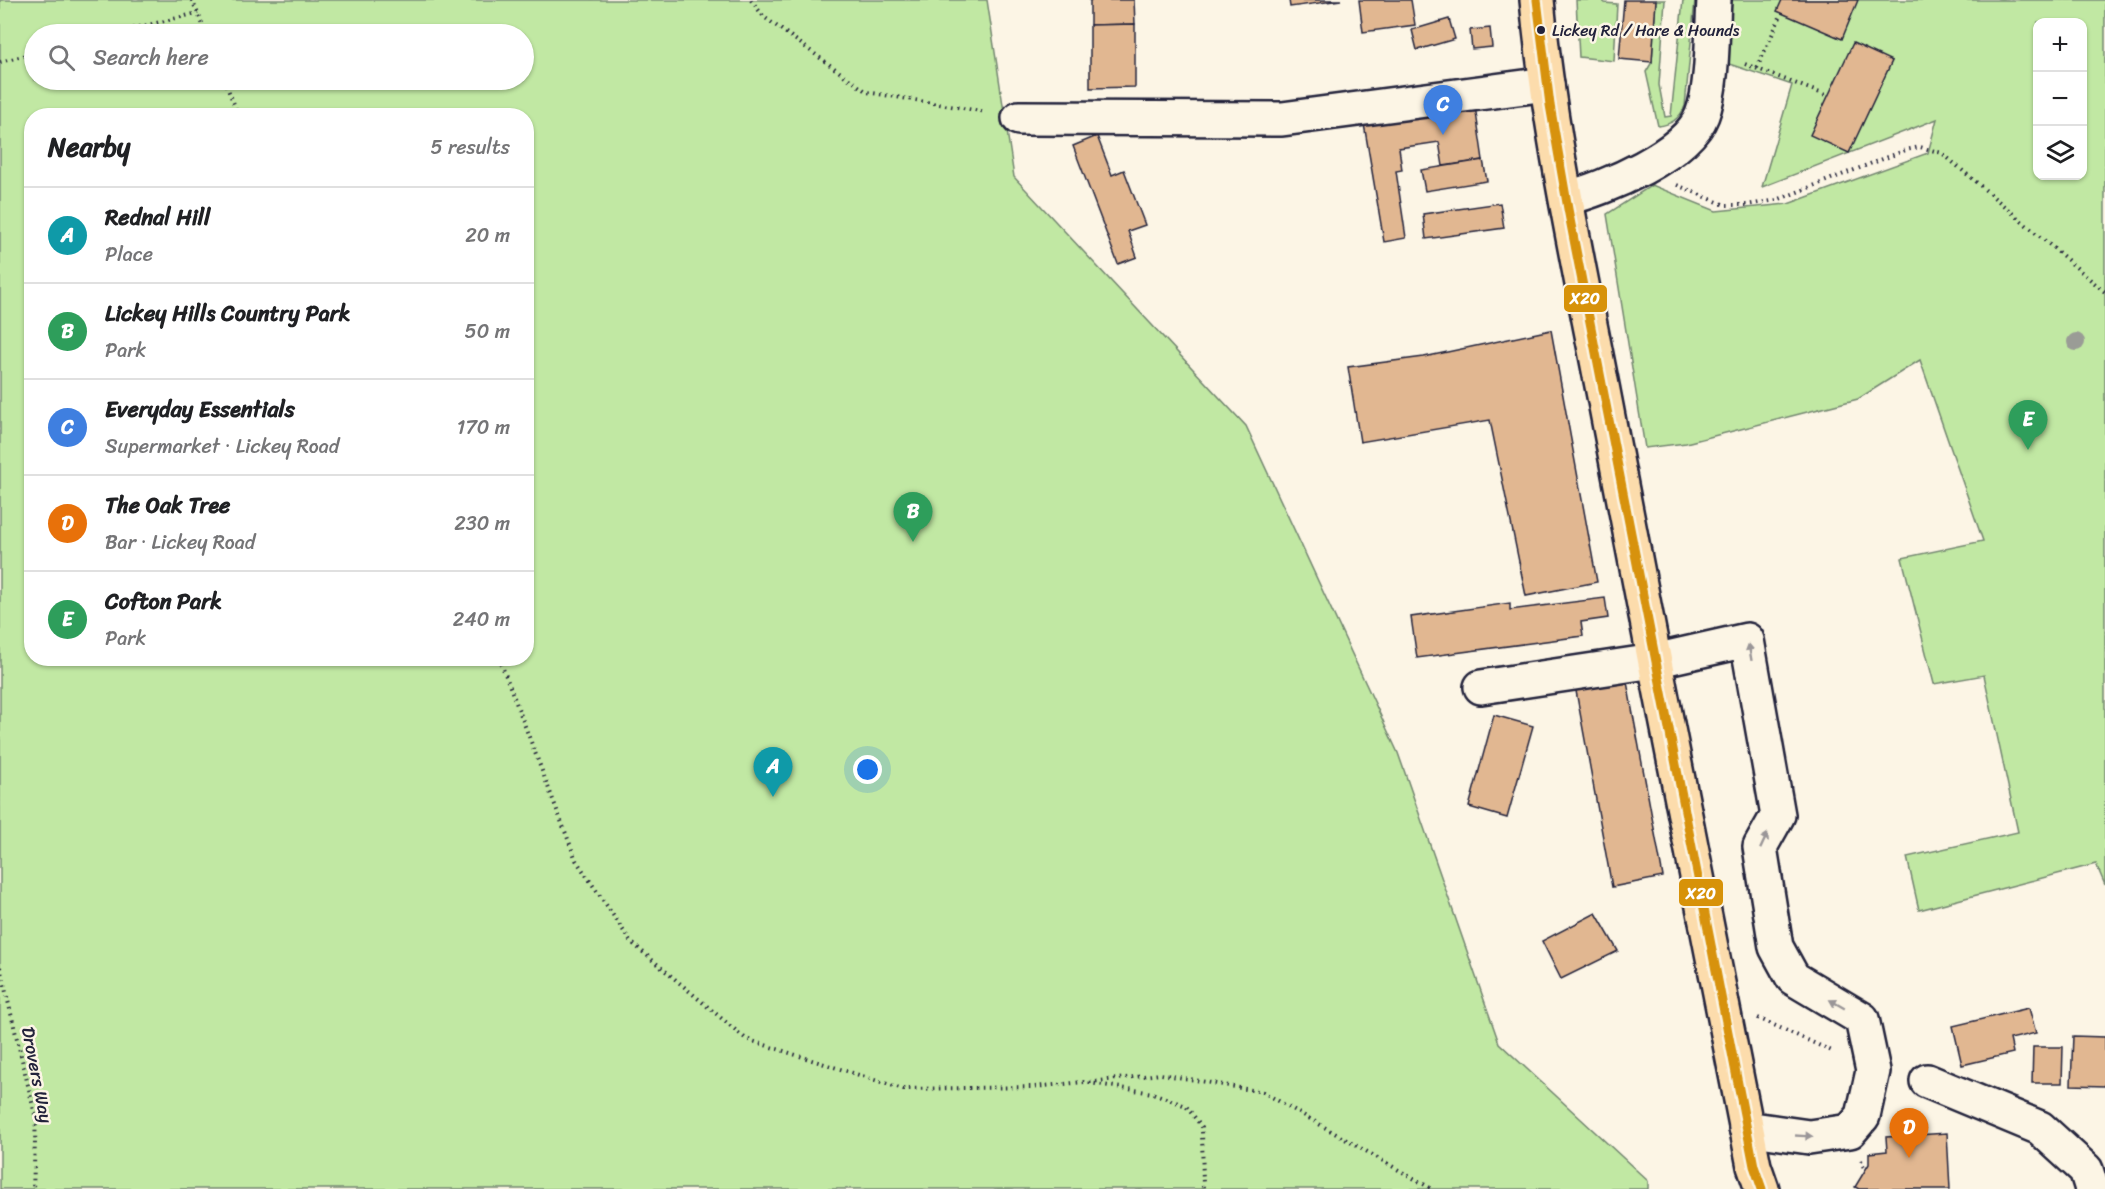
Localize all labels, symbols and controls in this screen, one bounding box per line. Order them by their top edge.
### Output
place label: Lickey Rd / Hare & Hounds [1552,16,1740,45]
map controls [2033,18,2087,180]
button: + [2033,18,2087,72]
search box [24,24,534,90]
marker: Lickey Rd / Hare & Hounds [1535,24,1547,36]
text: Search here [93,38,209,77]
icon: search [45,41,78,74]
button: − [2033,72,2087,126]
pin: C [1424,86,1462,135]
text: Nearby [48,124,130,170]
button: layers [2033,126,2087,180]
text: 5 results [431,130,510,165]
text: Rednal Hill [105,198,210,237]
text: A [61,218,74,253]
text: 20 m [465,218,510,253]
text: Place [105,237,153,272]
line badge: X20 [1563,284,1608,313]
text: X20 [1569,284,1600,313]
text: Lickey Hills Country Park [105,294,351,333]
text: B [61,314,74,349]
text: 50 m [465,314,510,349]
text: Park [105,333,146,368]
text: Everyday Essentials [105,390,295,429]
pin: E [2008,400,2048,450]
text: C [61,410,74,445]
text: 170 m [457,410,510,445]
text: Supermarket · Lickey Road [105,429,339,464]
text: The Oak Tree [105,486,230,525]
pin: B [894,492,932,542]
text: D [62,506,73,541]
text: 230 m [454,506,510,541]
text: Bar · Lickey Road [105,525,255,560]
text: Cofton Park [105,582,222,621]
text: E [62,602,73,637]
text: 240 m [453,602,510,637]
text: Park [105,621,146,656]
one-way arrow [1745,642,1754,661]
pin: A [754,748,792,797]
your location [853,755,882,784]
one-way arrow [1759,832,1769,850]
line badge: X20 [1678,878,1724,907]
text: X20 [1685,879,1716,908]
one-way arrow [1828,999,1845,1009]
street label: Drovers Way [12,1024,62,1127]
pin: D [1890,1108,1928,1158]
one-way arrow [1795,1131,1814,1140]

